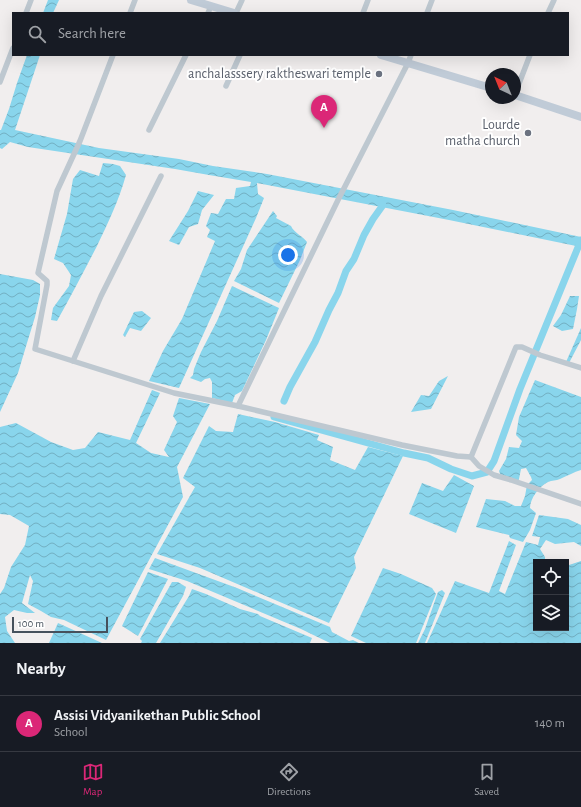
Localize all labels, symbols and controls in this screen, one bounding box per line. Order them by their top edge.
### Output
search box [12,12,569,56]
icon: search [26,23,48,45]
text: Search here [58,26,126,41]
place label: anchalasssery raktheswari temple [188,67,371,81]
north arrow [485,68,521,104]
marker: anchalasssery raktheswari temple [374,69,384,79]
pin: A [311,95,337,128]
place label: Lourde matha church [445,118,520,148]
marker: Lourde matha church [523,128,533,138]
your location [278,245,298,265]
map controls [533,559,569,631]
button: locate [533,559,569,595]
button: layers [533,595,569,631]
scale bar [12,615,108,634]
text: 100 m [18,618,44,629]
text: Nearby [16,660,66,677]
text: Assisi Vidyanikethan Public School [54,708,261,723]
text: A [25,717,33,730]
text: 140 m [535,717,565,730]
text: School [54,726,88,739]
tab: Map [82,761,104,798]
tab: Directions [267,761,311,798]
tab: Saved [474,761,499,798]

